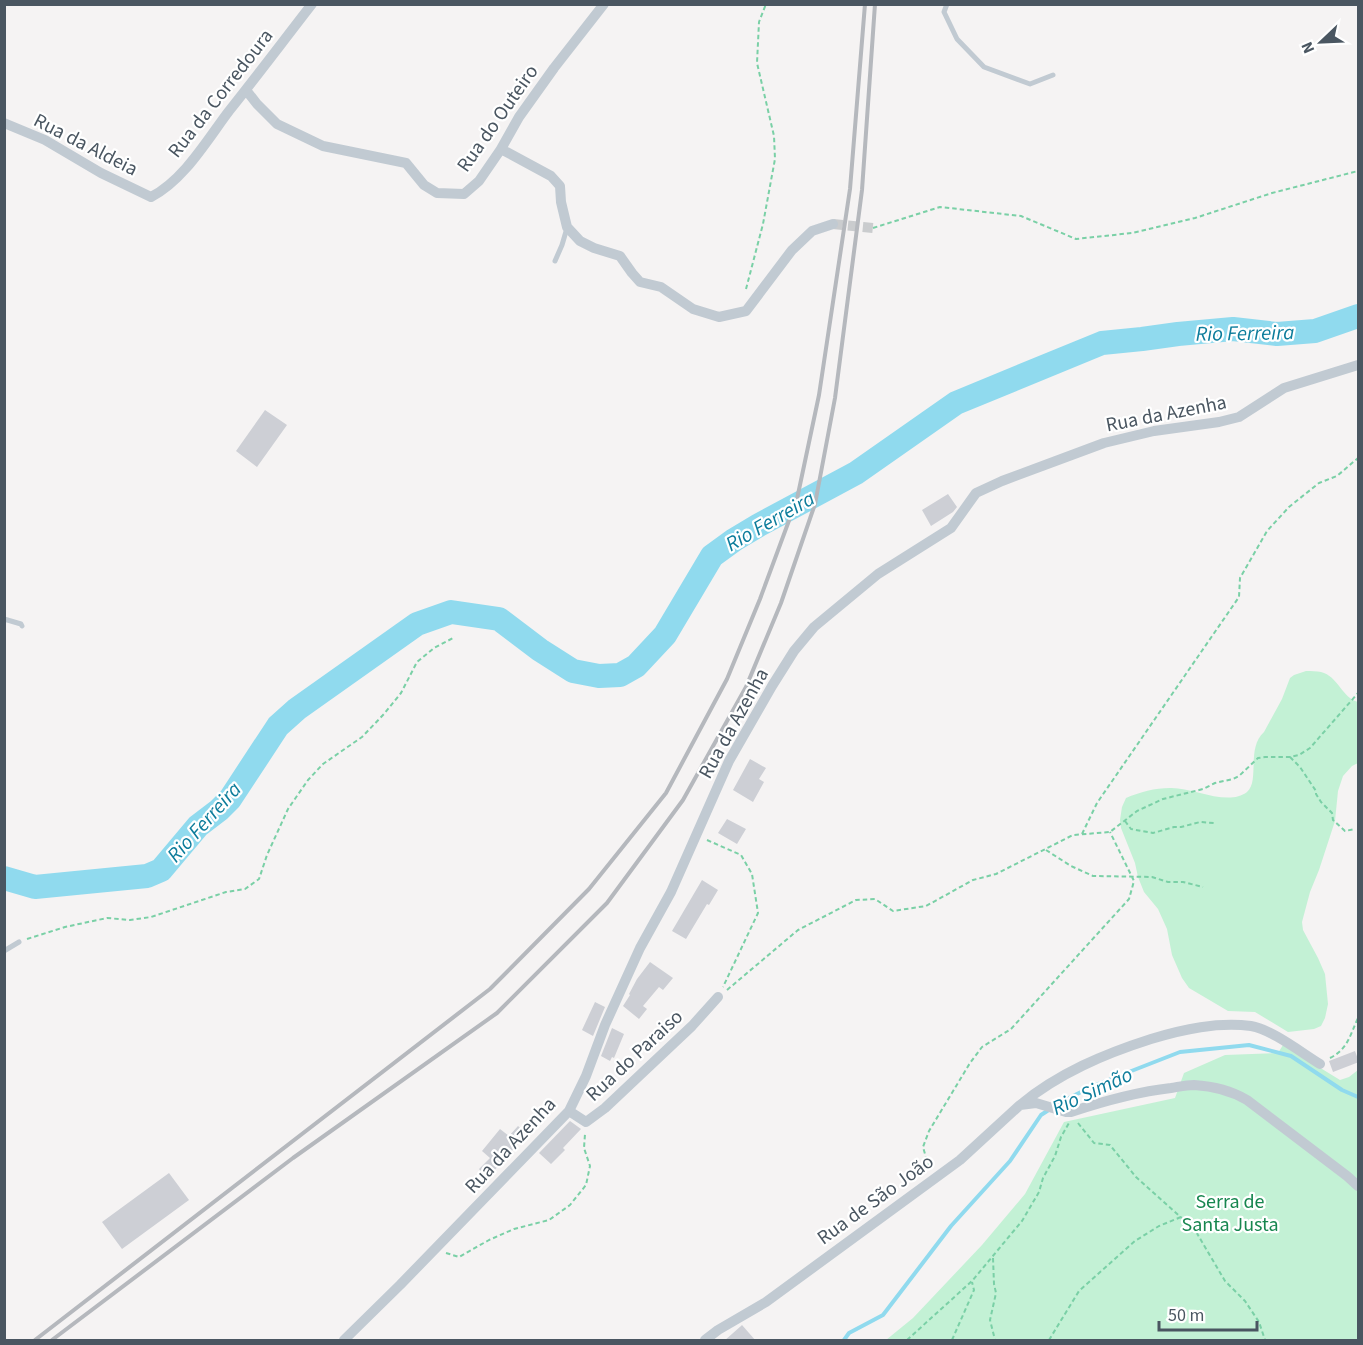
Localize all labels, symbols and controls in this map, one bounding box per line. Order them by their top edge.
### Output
north arrow [1291,12,1351,72]
street label: Rua da Corredoura [162,23,280,164]
text: N [1296,38,1320,57]
street label: Rua do Outeiro [450,59,545,178]
street label: Rua da Aldeia [29,107,142,183]
water label: Rio Ferreira [1195,317,1295,349]
street label: Rua da Azenha [1103,389,1229,439]
water label: Rio Ferreira [720,483,820,559]
street label: Rua da Azenha [692,663,776,784]
water label: Rio Ferreira [160,775,248,869]
street label: Rua do Paraiso [580,1003,689,1108]
water label: Rio Simão [1047,1059,1137,1123]
street label: Rua da Azenha [459,1091,563,1200]
street label: Rua de São João [812,1148,940,1252]
park label: Serra de Santa Justa [1182,1188,1278,1239]
scale bar [1159,1294,1256,1332]
text: 50 m [1168,1303,1204,1328]

